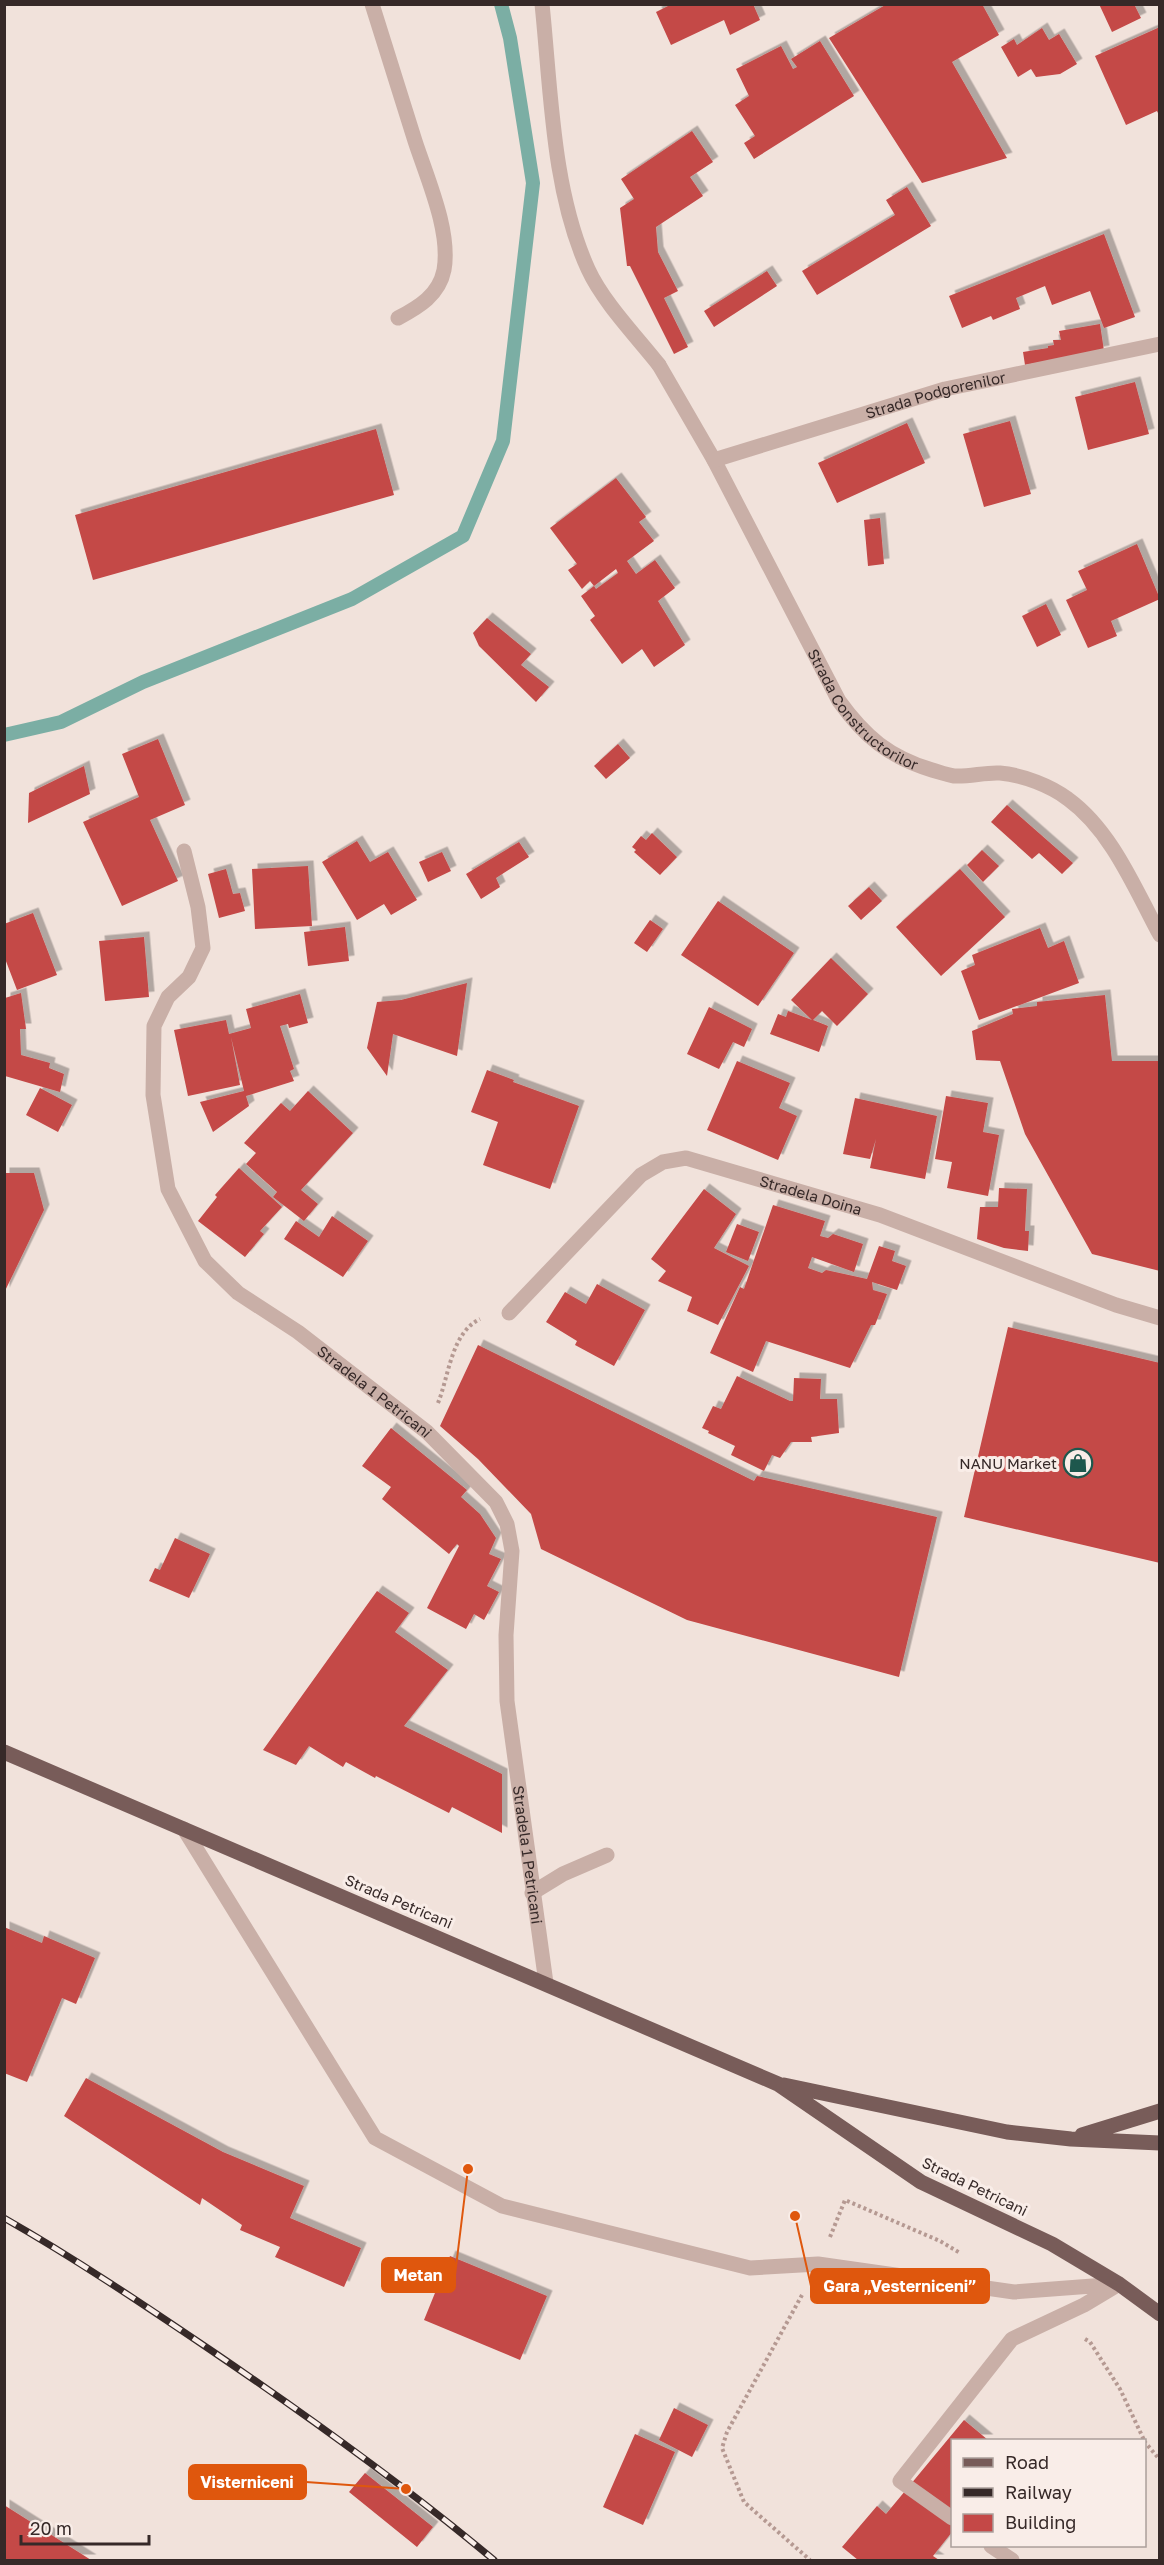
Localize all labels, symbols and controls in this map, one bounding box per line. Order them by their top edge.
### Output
street label: Strada Podgorenilor [863,368,1007,422]
street label: Strada Constructorilor [804,646,921,774]
street label: Stradela Doina [758,1171,864,1218]
street label: Stradela 1 Petricani [314,1341,436,1441]
shop icon: NANU Market [1062,1447,1094,1479]
place label: NANU Market [959,1454,1057,1472]
street label: Stradela 1 Petricani [510,1784,547,1925]
street label: Strada Petricani [343,1870,455,1932]
street label: Strada Petricani [919,2153,1031,2219]
callout: Metan [382,2258,455,2292]
text: Metan [394,2265,442,2285]
callout: Gara „Vesterniceni” [811,2269,989,2303]
text: Gara „Vesterniceni” [823,2276,977,2296]
legend [951,2439,1146,2547]
text: Road [1005,2451,1049,2473]
callout: Visterniceni [189,2465,306,2499]
text: Visterniceni [200,2472,294,2492]
text: Railway [1005,2481,1072,2503]
scale bar [21,2508,148,2546]
text: Building [1005,2511,1076,2533]
text: 20 m [30,2517,72,2539]

